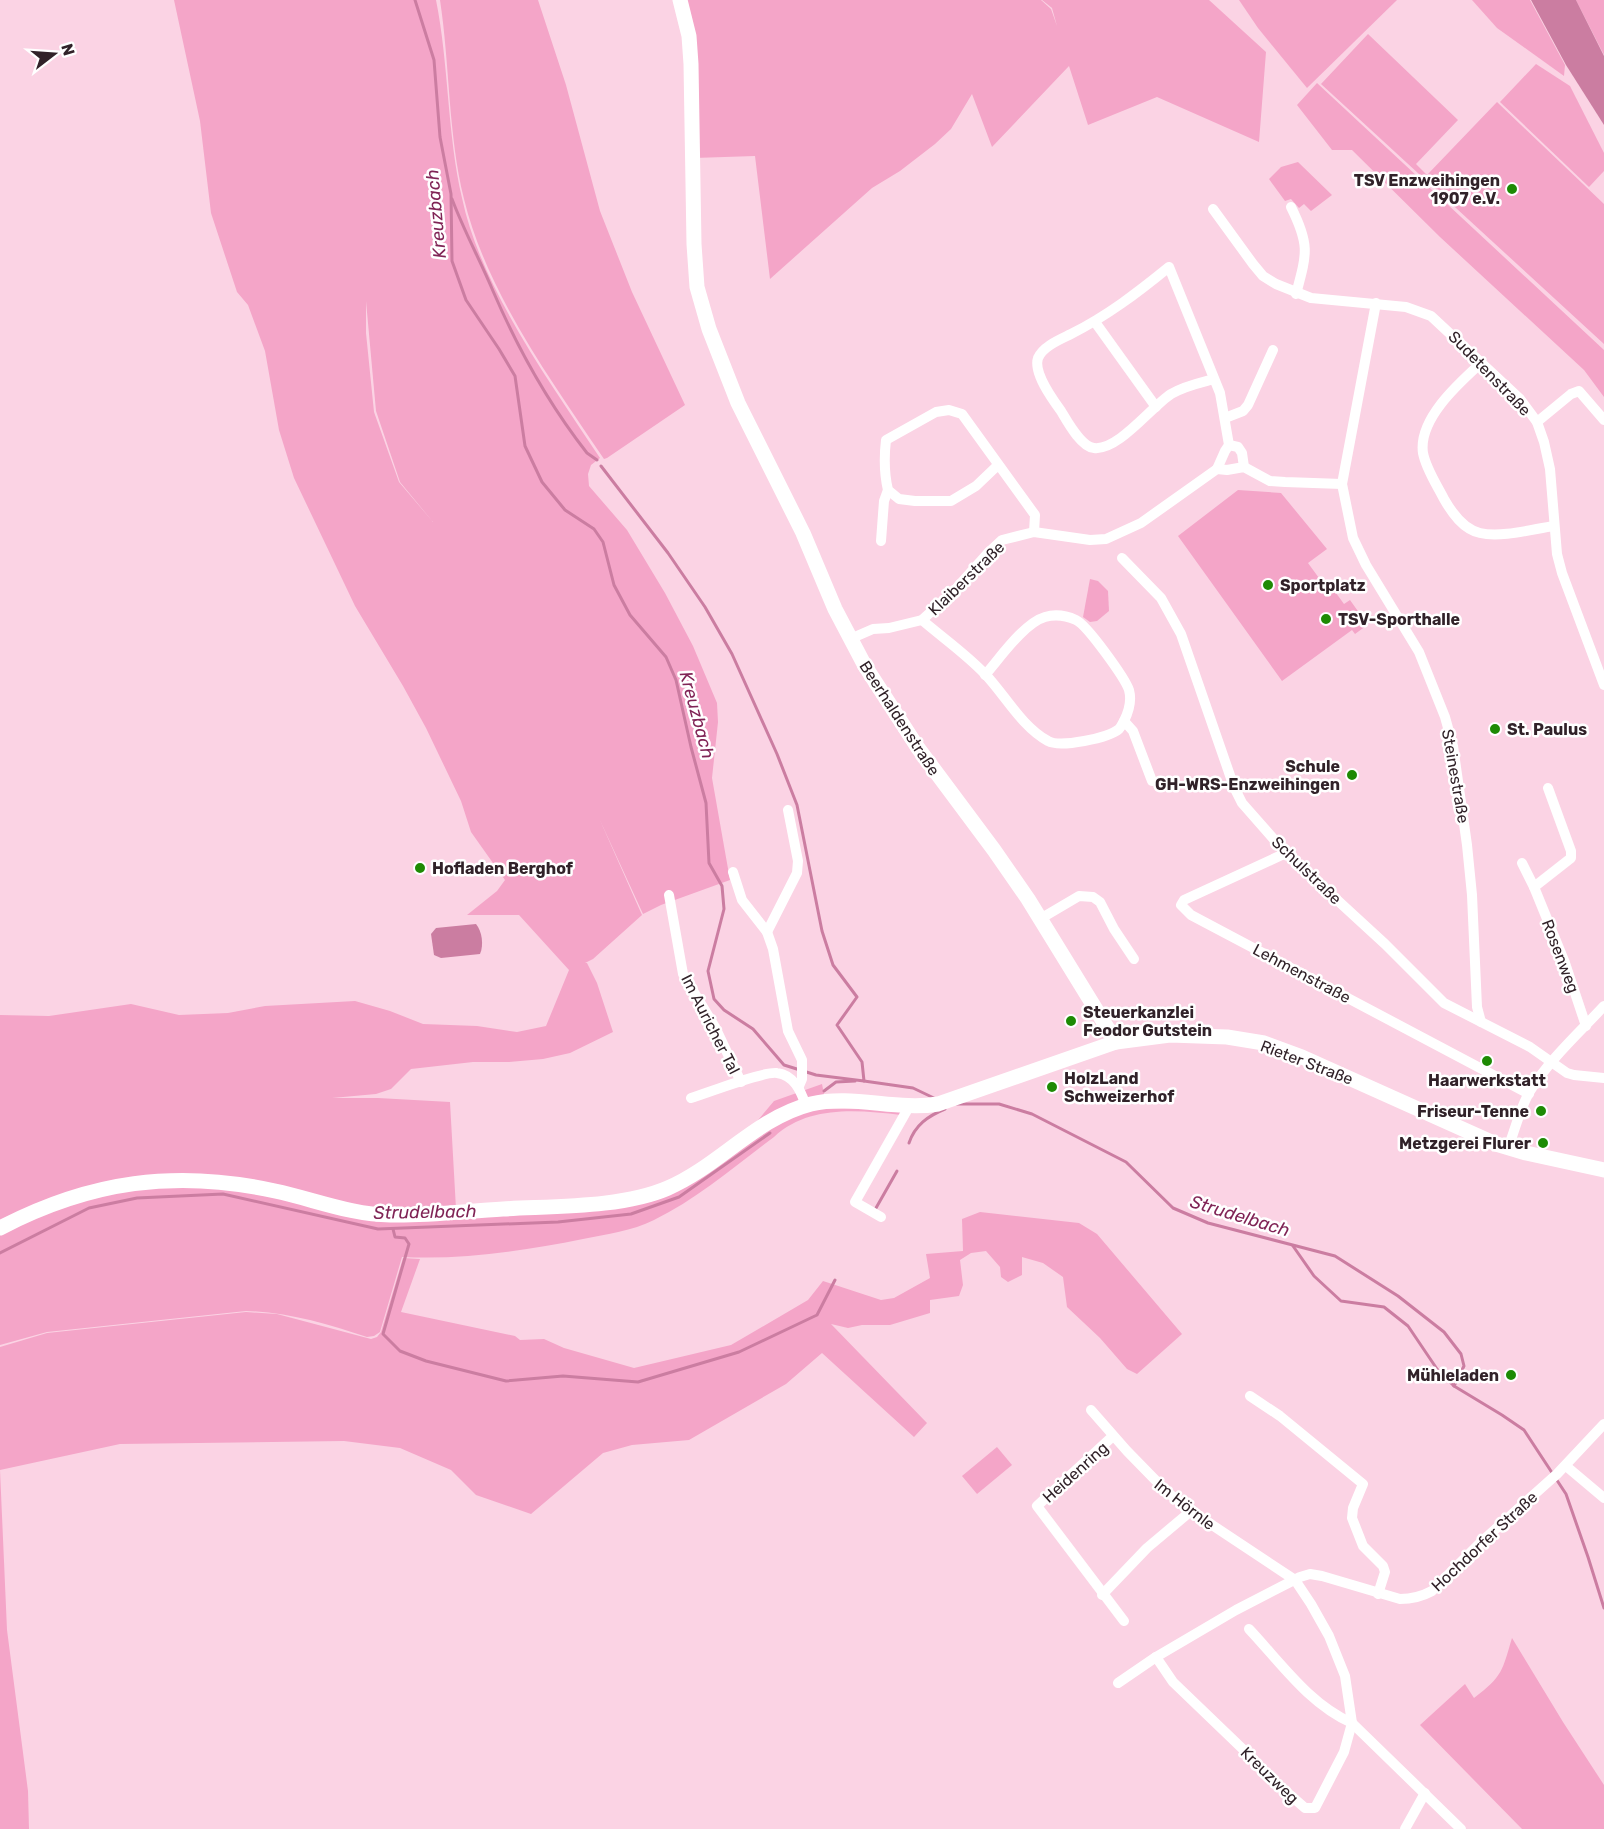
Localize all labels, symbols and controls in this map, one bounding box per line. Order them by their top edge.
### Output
north arrow [24,24,84,84]
text: N [57,41,79,58]
water label: Kreuzbach [421,168,451,260]
place label: TSV Enzweihingen 1907 e.V. [1354,171,1500,208]
marker: TSV Enzweihingen 1907 e.V. [1505,182,1519,196]
street label: Sudetenstraße [1444,327,1535,420]
street label: Klaiberstraße [924,537,1008,619]
place label: Sportplatz [1280,576,1366,595]
marker: Sportplatz [1261,578,1275,592]
place label: TSV-Sporthalle [1338,610,1460,629]
marker: TSV-Sporthalle [1319,612,1333,626]
street label: Beerhaldenstraße [855,657,944,779]
water label: Kreuzbach [675,669,719,761]
place label: St. Paulus [1507,720,1587,739]
marker: St. Paulus [1488,722,1502,736]
street label: Steinestraße [1438,728,1473,825]
place label: Schule GH-WRS-Enzweihingen [1155,757,1340,794]
marker: Schule GH-WRS-Enzweihingen [1345,768,1359,782]
street label: Schulstraße [1268,832,1346,908]
place label: Hofladen Berghof [432,859,574,878]
marker: Hofladen Berghof [413,861,427,875]
street label: Rosenweg [1538,917,1583,996]
street label: Lehmenstraße [1250,940,1354,1007]
street label: Im Auricher Tal [677,971,744,1077]
place label: Steuerkanzlei Feodor Gutstein [1083,1003,1212,1040]
marker: Steuerkanzlei Feodor Gutstein [1064,1014,1078,1028]
street label: Rieter Straße [1258,1036,1356,1089]
marker: Haarwerkstatt [1480,1054,1494,1068]
place label: HolzLand Schweizerhof [1064,1069,1175,1106]
place label: Haarwerkstatt [1428,1071,1546,1090]
marker: HolzLand Schweizerhof [1045,1080,1059,1094]
place label: Friseur-Tenne [1417,1102,1529,1121]
marker: Friseur-Tenne [1534,1104,1548,1118]
place label: Metzgerei Flurer [1399,1134,1532,1153]
marker: Metzgerei Flurer [1536,1136,1550,1150]
water label: Strudelbach [1188,1190,1293,1242]
water label: Strudelbach [373,1200,477,1224]
place label: Mühleladen [1407,1366,1499,1385]
marker: Mühleladen [1504,1368,1518,1382]
street label: Heidenring [1039,1438,1112,1507]
street label: Im Hörnle [1151,1475,1219,1534]
street label: Hochdorfer Straße [1427,1487,1541,1595]
street label: Kreuzweg [1237,1743,1303,1808]

